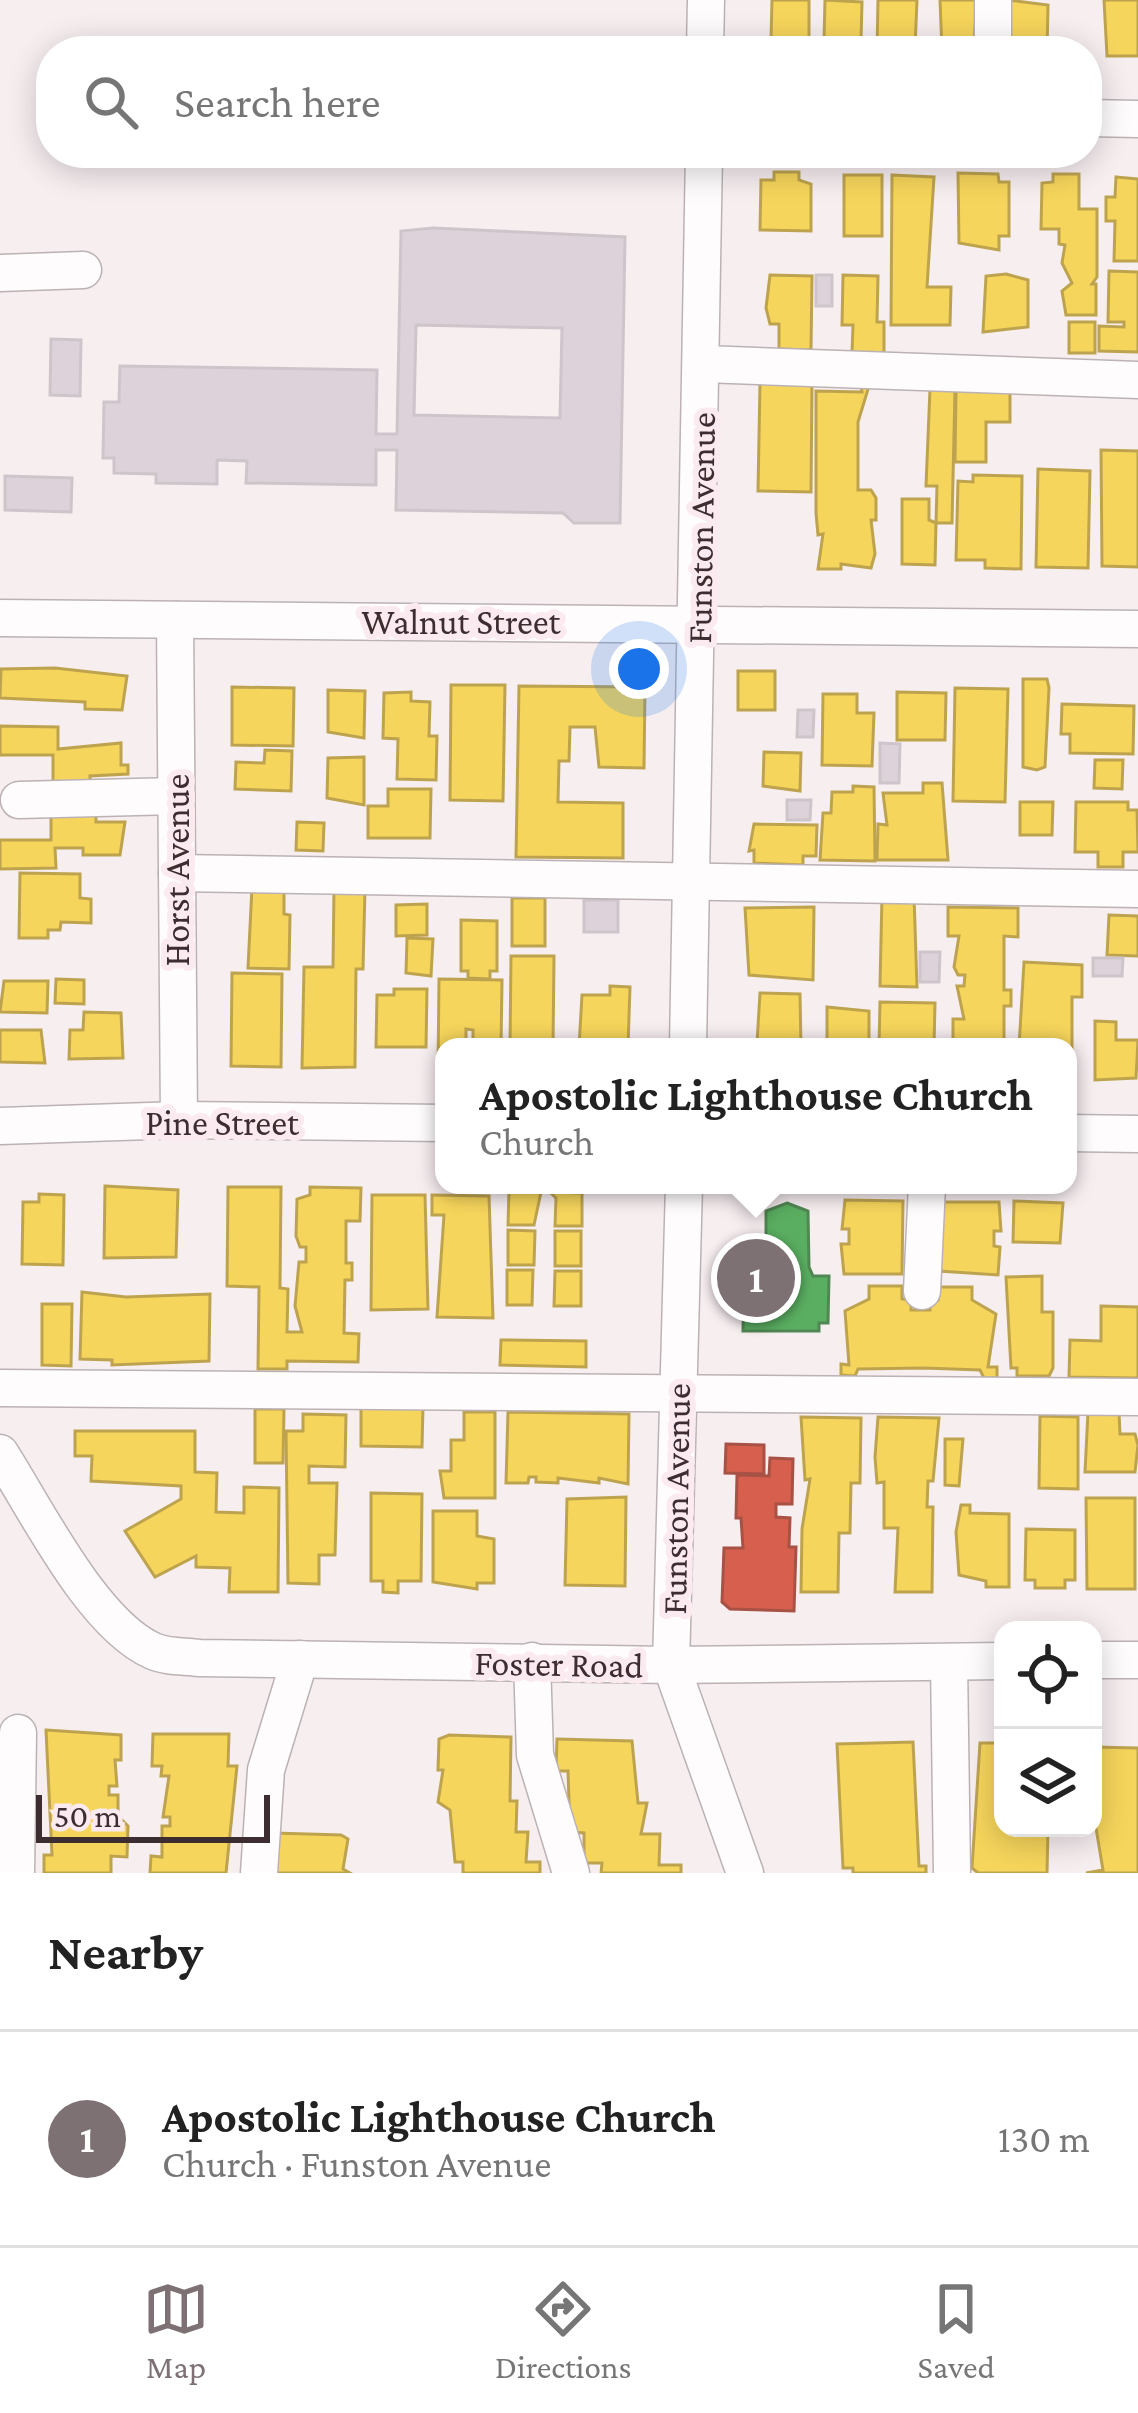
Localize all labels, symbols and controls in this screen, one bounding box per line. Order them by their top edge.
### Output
search box [36,36,1102,168]
icon: search [78,69,144,135]
text: Search here [174,77,381,127]
street label: Funston Avenue [679,412,723,644]
street label: Walnut Street [362,602,562,642]
your location [609,639,669,699]
street label: Horst Avenue [157,774,197,966]
popup [435,1038,1077,1194]
text: Apostolic Lighthouse Church [479,1070,1033,1120]
street label: Pine Street [145,1103,300,1143]
text: Church [479,1120,594,1163]
pin: 1 [717,1233,795,1323]
street label: Funston Avenue [654,1383,698,1615]
map controls [994,1621,1102,1837]
button: locate [994,1621,1102,1729]
street label: Foster Road [474,1643,644,1685]
button: layers [994,1729,1102,1837]
scale bar [36,1789,270,1842]
text: 50 m [54,1797,121,1834]
text: Nearby [48,1923,203,1980]
text: Apostolic Lighthouse Church [162,2092,716,2142]
text: 1 [80,2117,94,2160]
text: 130 m [998,2117,1090,2160]
text: Church · Funston Avenue [162,2142,551,2185]
tab: Map [143,2276,209,2385]
tab: Directions [495,2276,632,2385]
tab: Saved [918,2276,995,2385]

